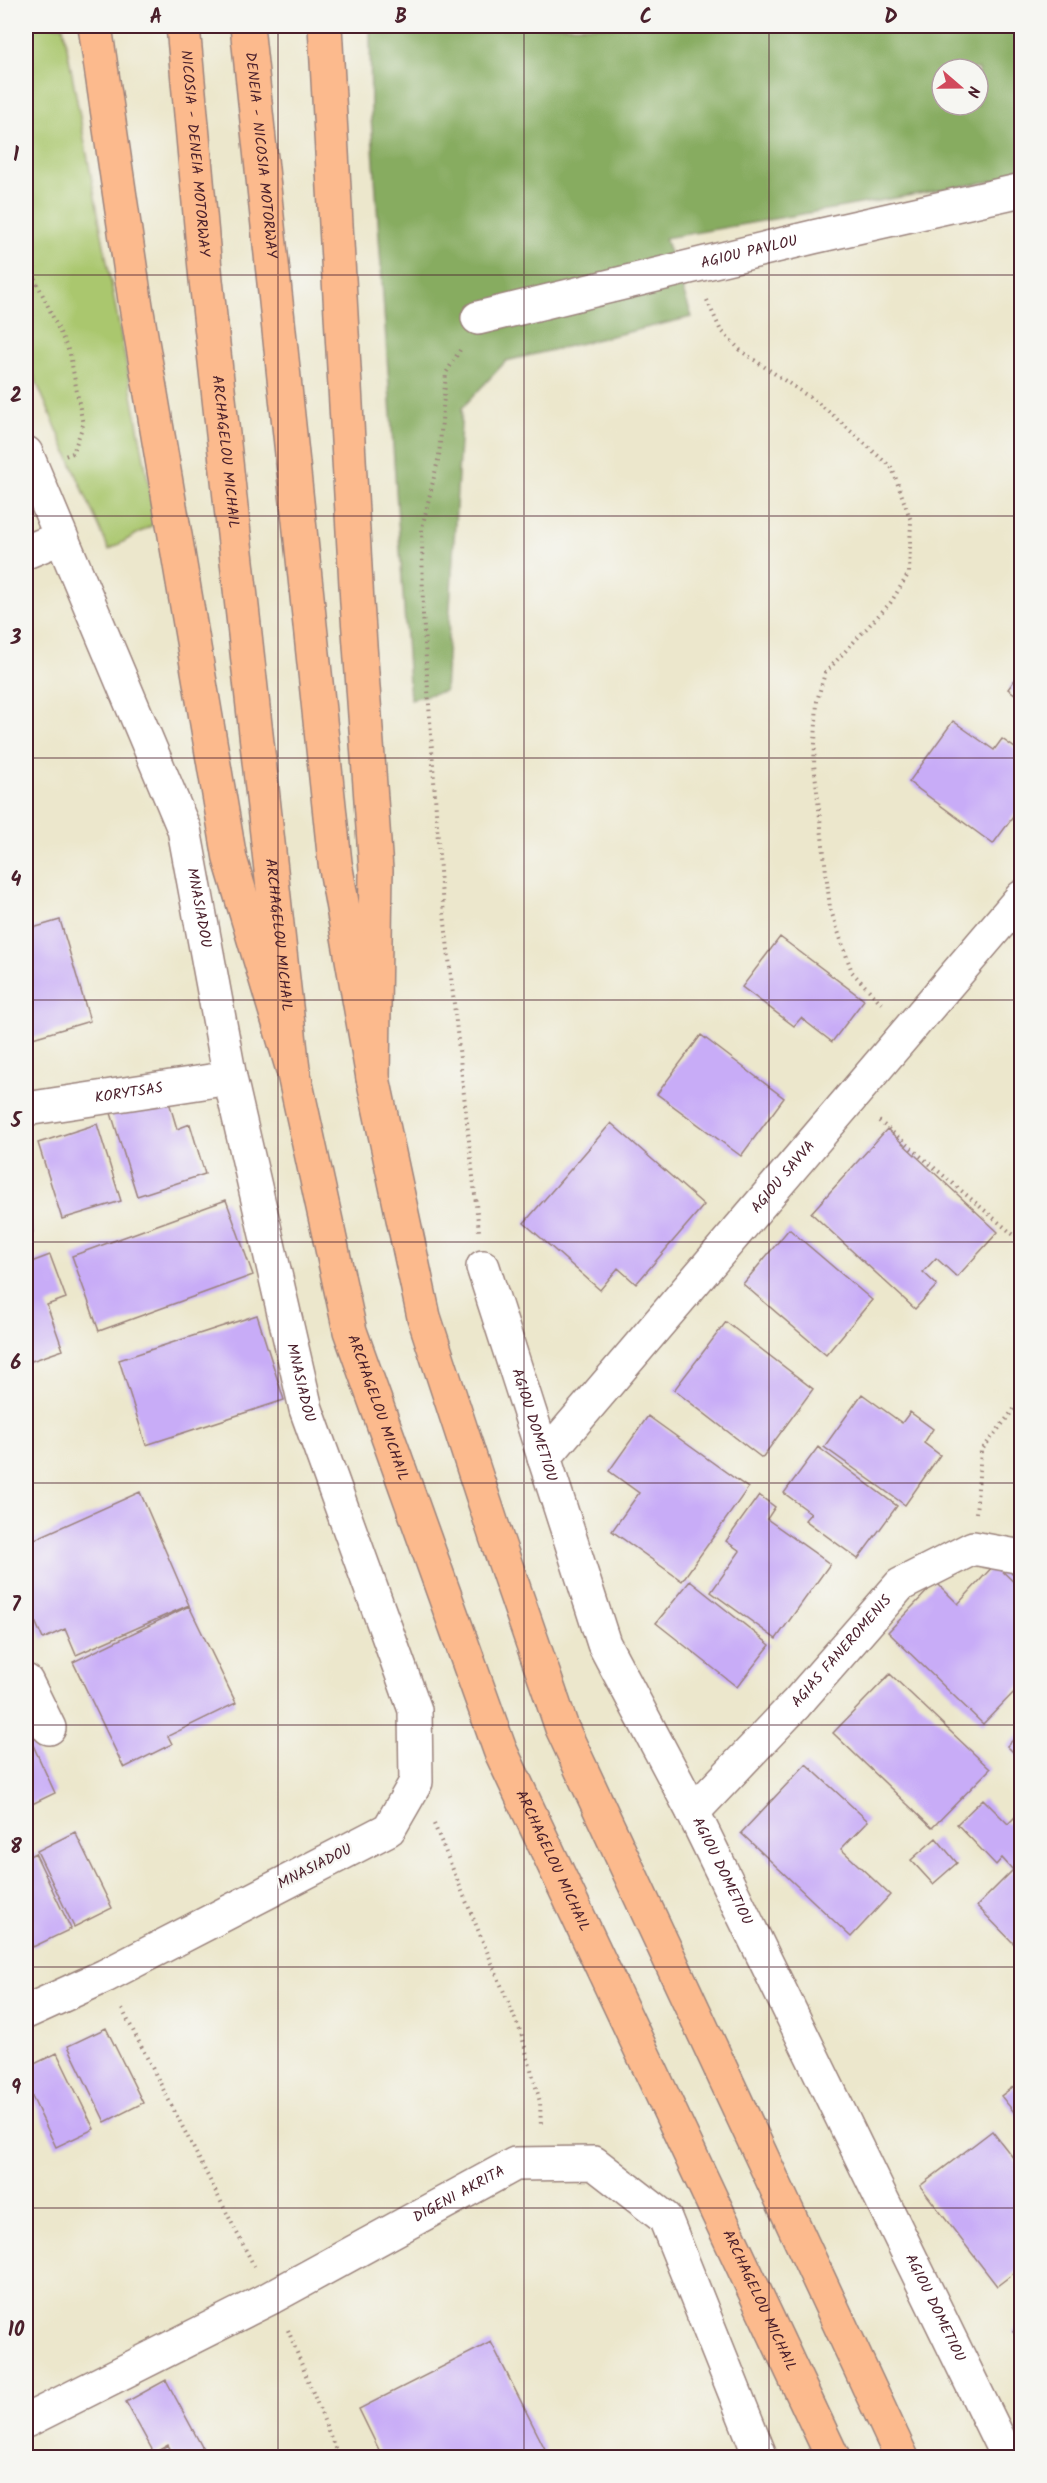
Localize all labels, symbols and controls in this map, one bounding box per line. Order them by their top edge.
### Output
text: A [150,2,162,34]
text: B [395,2,407,34]
text: C [640,2,652,34]
text: D [884,2,898,34]
street label: NICOSIA - DENEIA MOTORWAY [173,49,216,259]
street label: DENEIA - NICOSIA MOTORWAY [238,51,284,261]
north arrow [930,57,990,117]
text: N [959,83,986,101]
text: 1 [13,140,19,172]
street label: AGIOU PAVLOU [698,229,800,276]
street label: ARCHAGELOU MICHAIL [205,374,245,530]
text: 2 [10,381,22,413]
text: 3 [10,623,22,655]
street label: ARCHAGELOU MICHAIL [258,857,298,1013]
text: 4 [11,865,22,897]
street label: MNASIADOU [179,866,218,950]
street label: KORYTSAS [93,1076,165,1110]
text: 5 [10,1106,23,1138]
street label: AGIOU SAVVA [745,1135,821,1219]
street label: ARCHAGELOU MICHAIL [340,1331,415,1484]
street label: MNASIADOU [279,1341,322,1426]
text: 6 [11,1348,22,1380]
street label: AGIOU DOMETIOU [504,1365,563,1485]
text: 7 [11,1590,21,1622]
street label: AGIAS FANEROMENIS [786,1590,898,1713]
street label: ARCHAGELOU MICHAIL [509,1786,596,1936]
street label: AGIOU DOMETIOU [685,1813,758,1929]
text: 8 [10,1832,22,1864]
street label: MNASIADOU [274,1838,356,1896]
text: 9 [11,2073,21,2105]
street label: DIGENI AKRITA [409,2160,510,2229]
street label: ARCHAGELOU MICHAIL [715,2226,803,2376]
street label: AGIOU DOMETIOU [898,2250,971,2366]
text: 10 [8,2315,25,2347]

